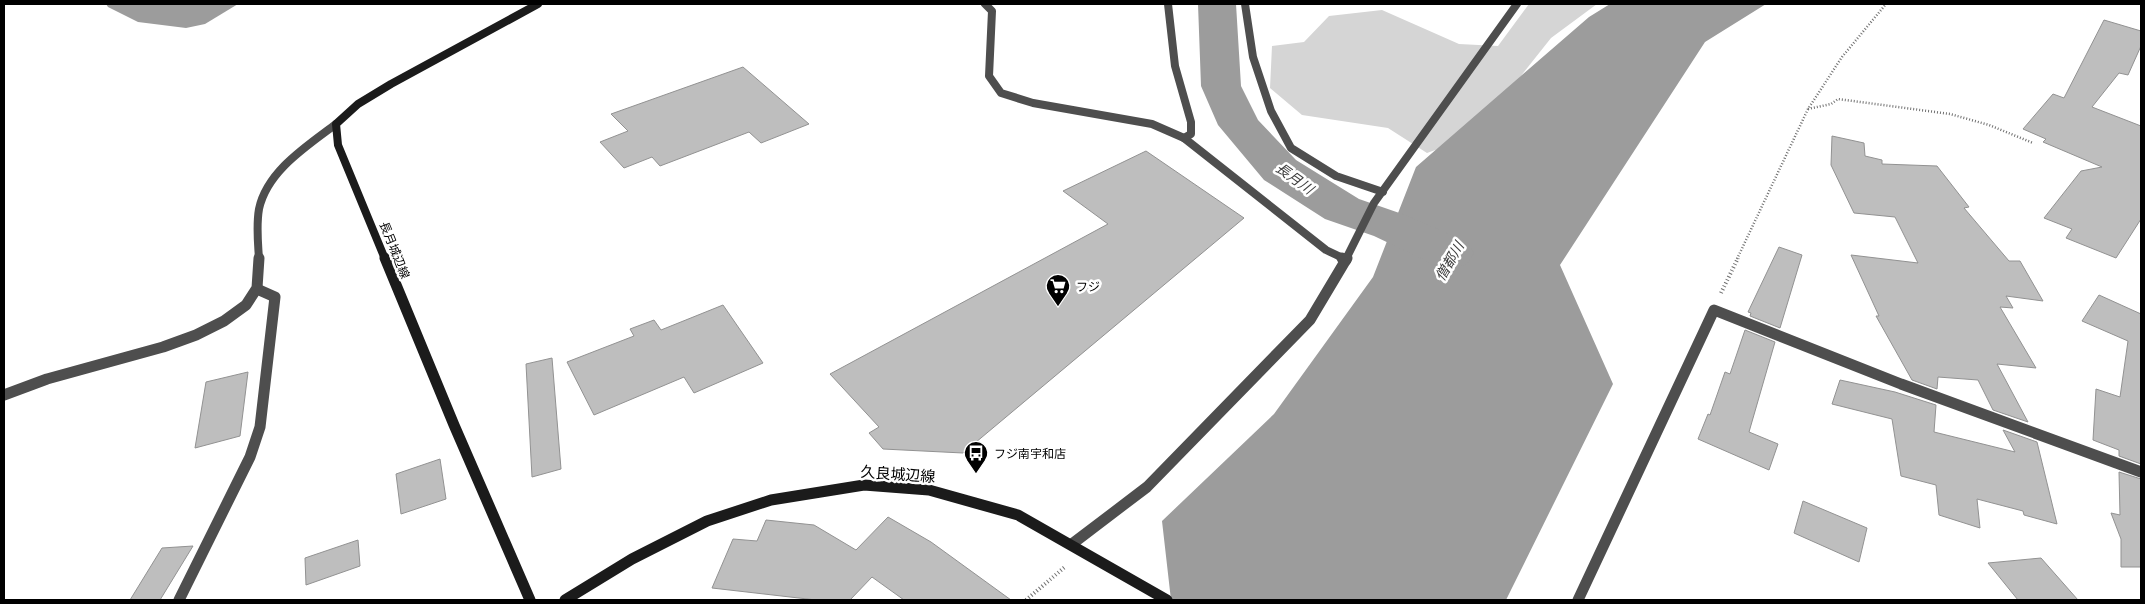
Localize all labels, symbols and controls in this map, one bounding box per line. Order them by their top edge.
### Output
water label: 長月川 [1272,158,1319,199]
street label: 長月城辺線 [376,219,414,281]
water label: 僧都川 [1430,236,1469,284]
supermarket icon: フジ [1045,273,1071,307]
place label: フジ [1076,278,1100,295]
bus stop icon: フジ南宇和店 [963,440,989,474]
place label: フジ南宇和店 [994,445,1066,462]
street label: 久良城辺線 [860,461,936,487]

